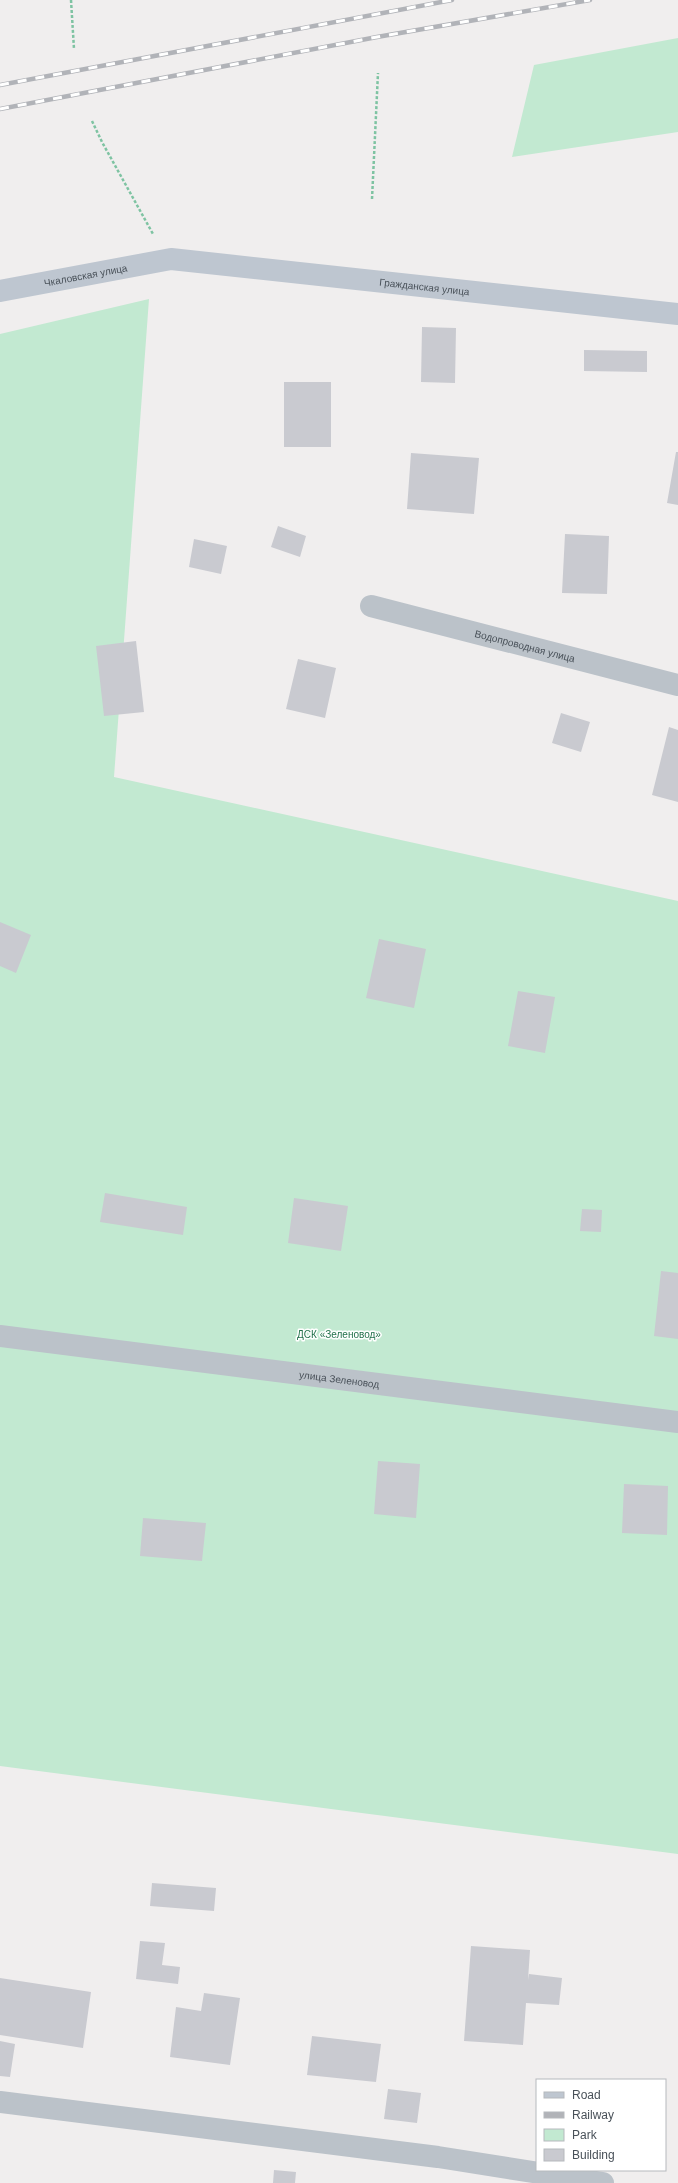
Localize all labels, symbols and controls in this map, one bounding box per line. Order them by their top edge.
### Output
street label: Чкаловская улица [43,262,129,289]
street label: Гражданская улица [379,277,471,297]
street label: Водопроводная улица [474,628,577,664]
park label: ДСК «Зеленовод» [297,1329,381,1340]
street label: улица Зеленовод [299,1369,380,1390]
legend [536,2079,666,2171]
text: Road [572,2088,601,2102]
text: Railway [572,2108,614,2122]
text: Park [572,2128,598,2142]
text: Building [572,2148,615,2162]

